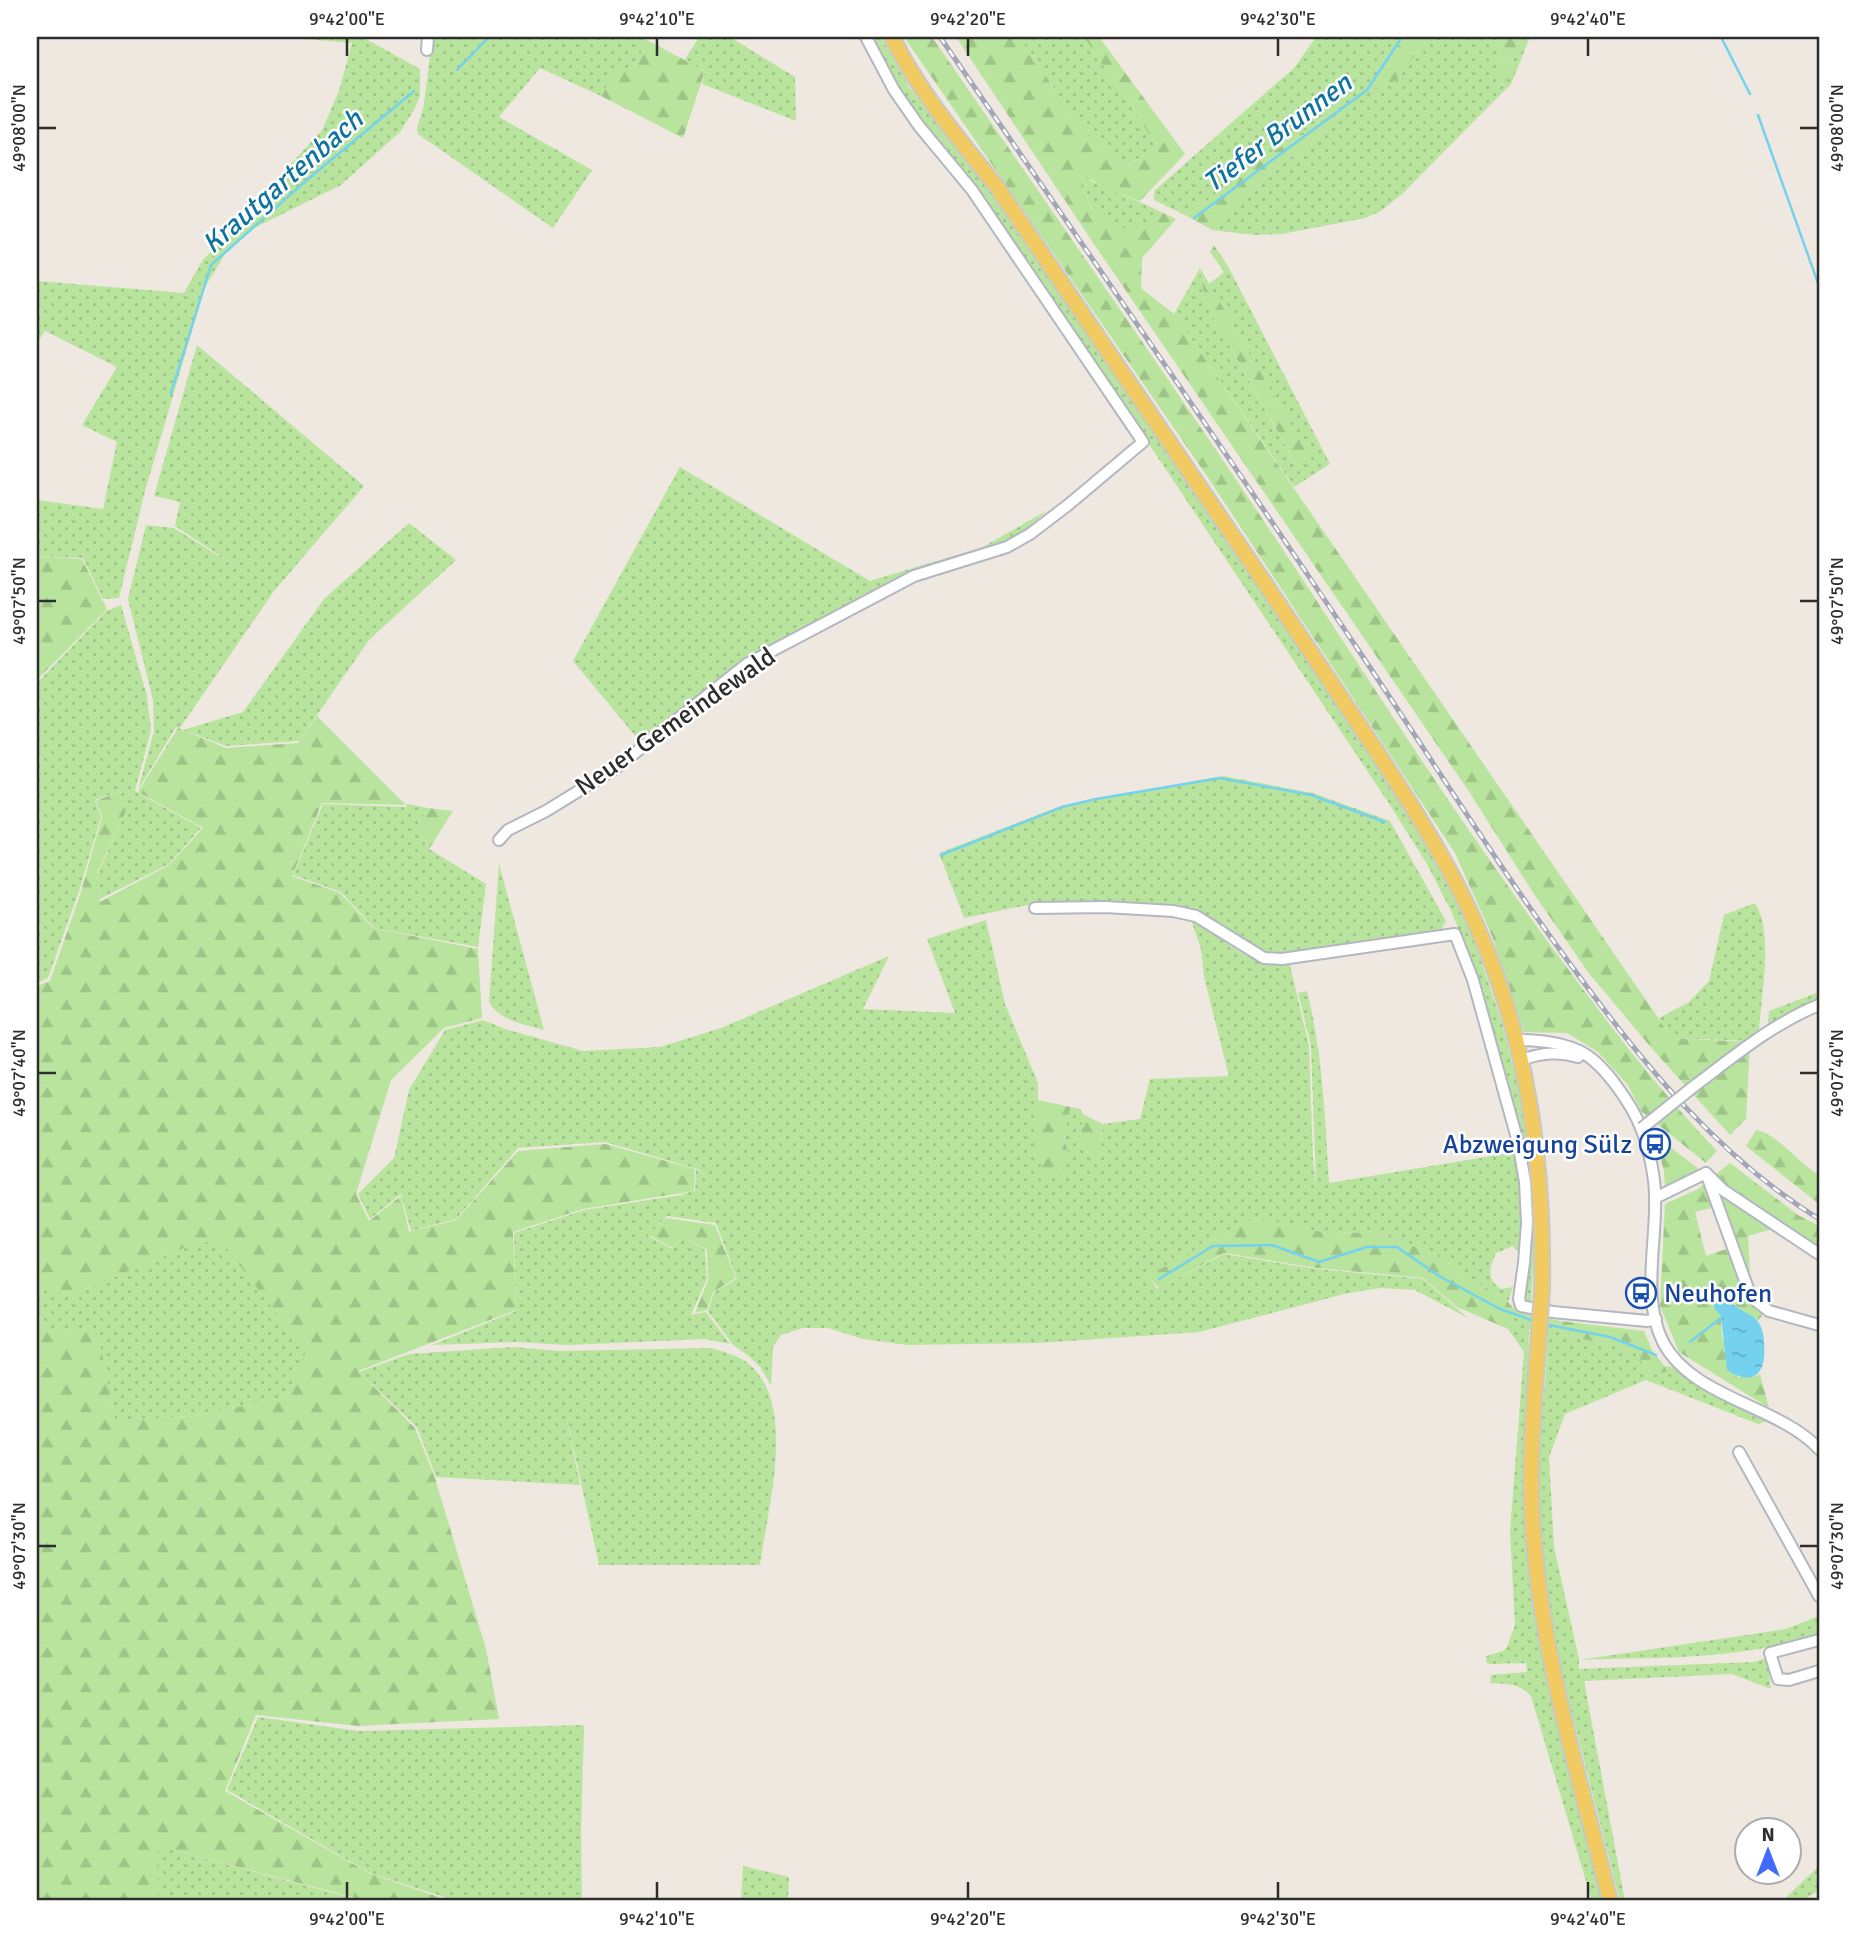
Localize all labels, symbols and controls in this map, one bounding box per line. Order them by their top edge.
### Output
text: 9°42'00"E [309,8,385,30]
text: 9°42'10"E [619,8,695,30]
text: 9°42'20"E [930,8,1006,30]
text: 9°42'30"E [1240,8,1316,30]
text: 9°42'40"E [1550,8,1626,30]
water label: Tiefer Brunnen [1197,66,1359,200]
text: 49°08'00"N [8,84,30,172]
text: 49°08'00"N [1826,84,1848,172]
water label: Krautgartenbach [195,102,371,261]
text: 49°07'50"N [8,557,30,645]
text: 49°07'50"N [1826,557,1848,645]
street label: Neuer Gemeindewald [569,641,782,803]
text: 49°07'40"N [8,1029,30,1117]
text: 49°07'40"N [1826,1029,1848,1117]
bus stop icon: Abzweigung Sülz [1638,1127,1672,1161]
place label: Abzweigung Sülz [1443,1129,1632,1161]
bus stop icon: Neuhofen [1624,1276,1658,1310]
place label: Neuhofen [1664,1278,1772,1310]
text: 49°07'30"N [8,1502,30,1590]
text: 49°07'30"N [1826,1502,1848,1590]
north arrow [1734,1815,1804,1885]
text: N [1761,1823,1775,1847]
text: 9°42'00"E [309,1908,385,1930]
text: 9°42'10"E [619,1908,695,1930]
text: 9°42'20"E [930,1908,1006,1930]
text: 9°42'30"E [1240,1908,1316,1930]
text: 9°42'40"E [1550,1908,1626,1930]

